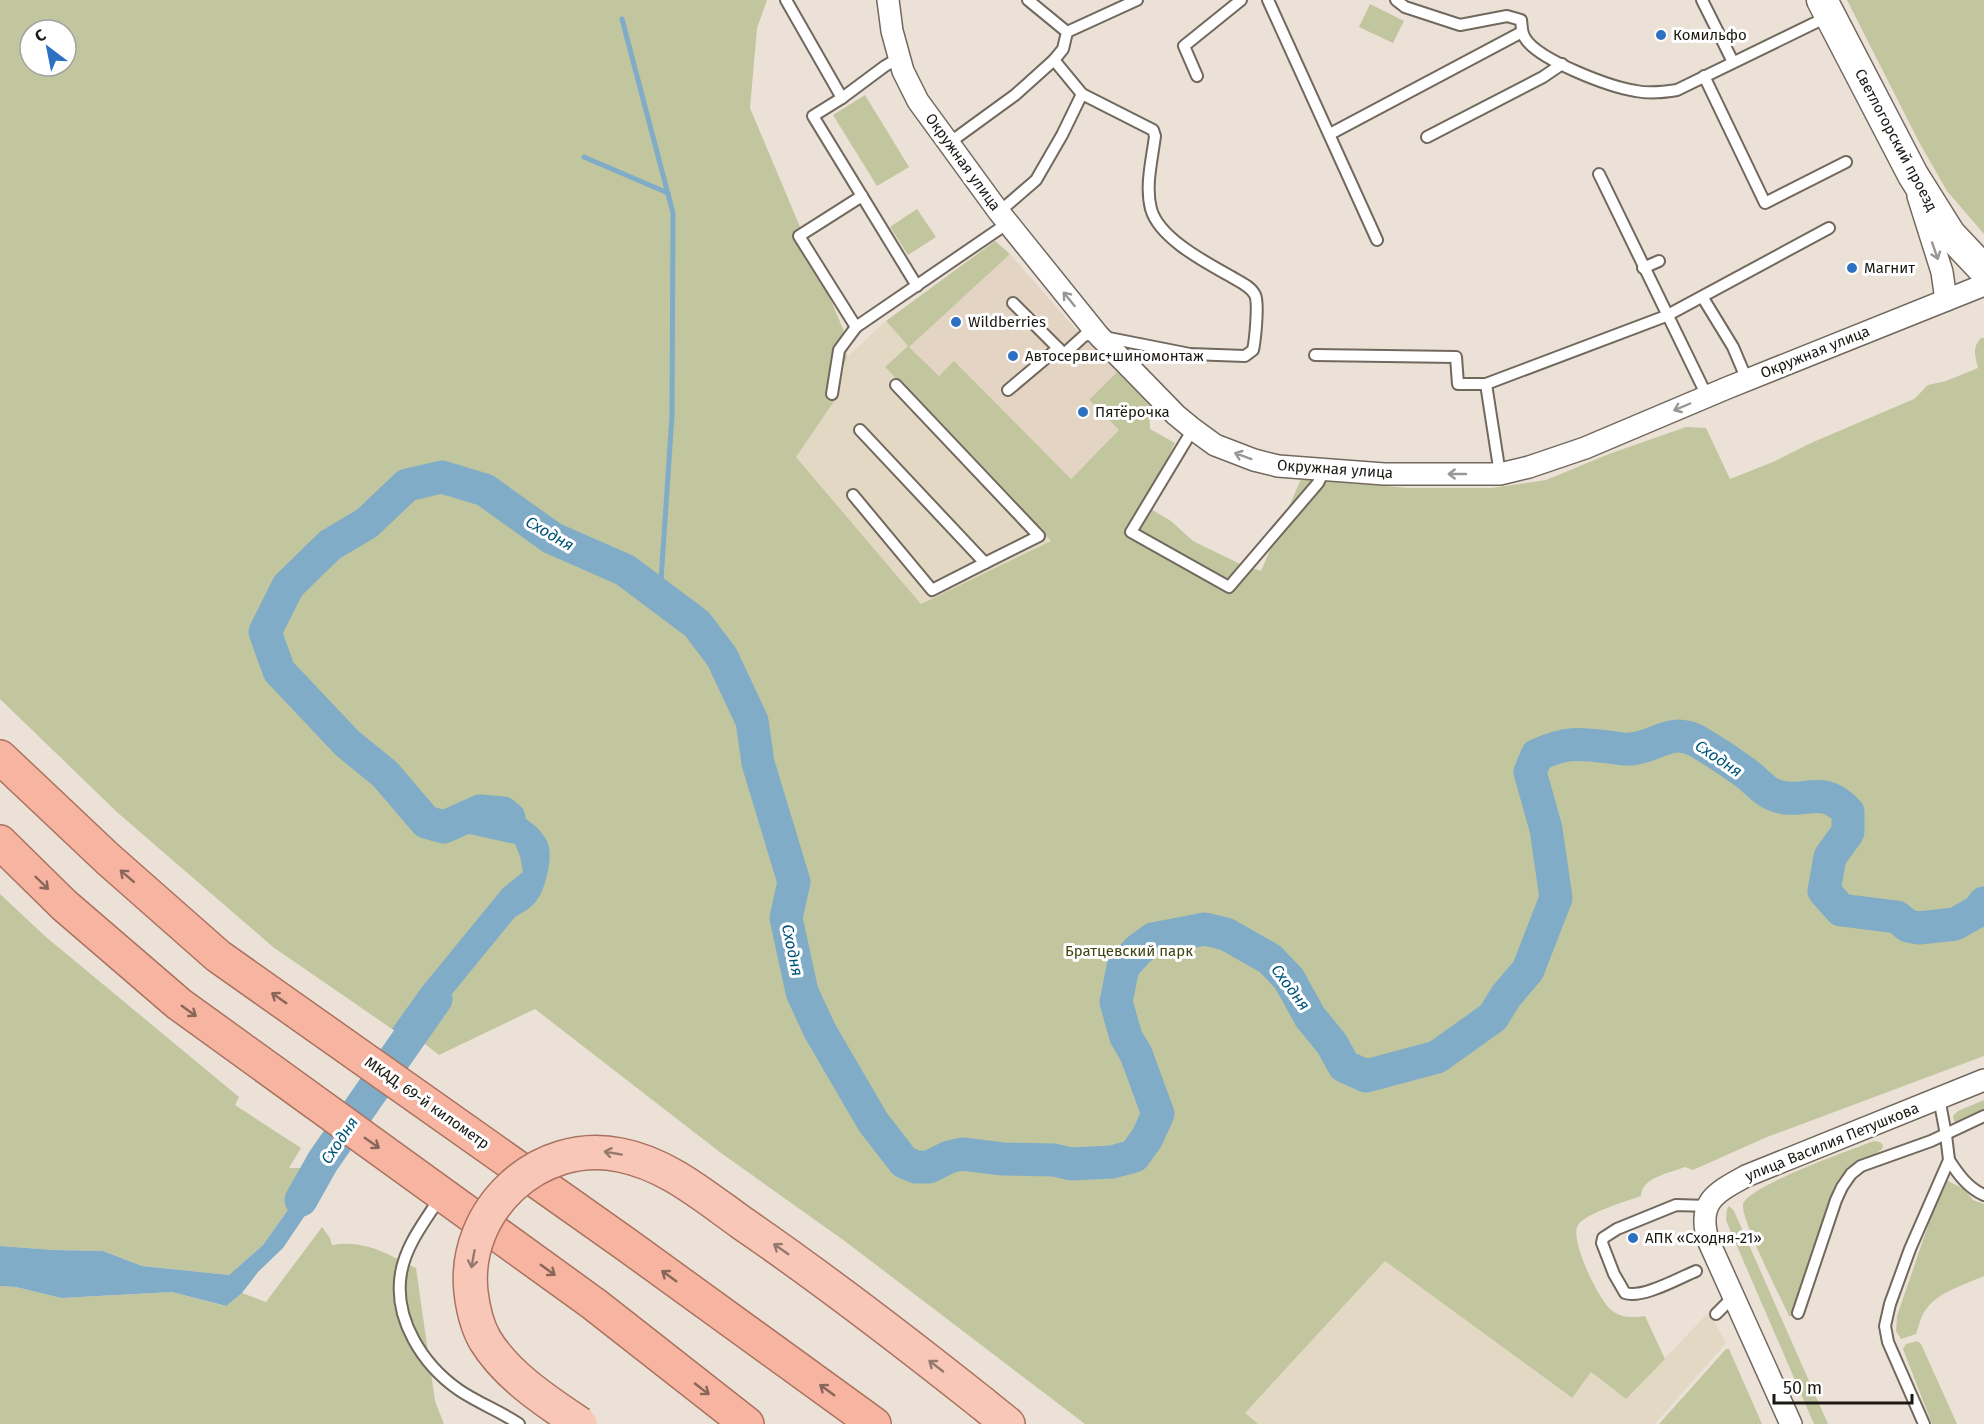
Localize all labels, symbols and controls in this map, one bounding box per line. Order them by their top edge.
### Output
north arrow [18,18,78,78]
text: С [31,25,50,46]
place label: Комильфо [1673,26,1747,44]
marker: Комильфо [1654,28,1668,42]
street label: Светлогорский проезд [1851,66,1941,214]
street label: Окружная улица [922,110,1004,214]
one-way arrow [1930,241,1941,260]
place label: Магнит [1864,259,1915,277]
marker: Магнит [1845,261,1859,275]
one-way arrow [1063,291,1076,307]
place label: Wildberries [968,313,1046,331]
marker: Wildberries [949,315,963,329]
street label: Окружная улица [1758,322,1872,382]
place label: Автосервис+шиномонтаж [1025,347,1204,365]
marker: Автосервис+шиномонтаж [1006,349,1020,363]
one-way arrow [1673,402,1692,413]
place label: Пятёрочка [1095,403,1170,421]
marker: Пятёрочка [1076,405,1090,419]
one-way arrow [1234,449,1253,460]
street label: Окружная улица [1276,456,1394,482]
one-way arrow [1448,468,1468,480]
water label: Сходня [522,512,577,555]
water label: Сходня [1692,736,1746,781]
one-way arrow [119,870,135,883]
one-way arrow [34,876,49,890]
water label: Сходня [778,922,807,978]
park label: Братцевский парк [1065,942,1193,960]
water label: Сходня [1267,961,1314,1014]
one-way arrow [272,992,288,1004]
one-way arrow [181,1005,197,1017]
street label: МКАД, 69-й километр [361,1053,493,1153]
street label: улица Василия Петушкова [1742,1099,1922,1185]
water label: Сходня [317,1113,362,1167]
one-way arrow [363,1137,379,1149]
one-way arrow [604,1148,623,1159]
place label: АПК «Сходня-21» [1645,1229,1762,1247]
marker: АПК «Сходня-21» [1626,1231,1640,1245]
one-way arrow [773,1243,789,1255]
one-way arrow [467,1248,478,1268]
one-way arrow [539,1264,555,1276]
one-way arrow [661,1270,677,1282]
one-way arrow [929,1360,945,1373]
scale bar [1774,1367,1912,1405]
text: 50 m [1783,1377,1822,1399]
one-way arrow [694,1382,710,1395]
one-way arrow [819,1384,835,1396]

